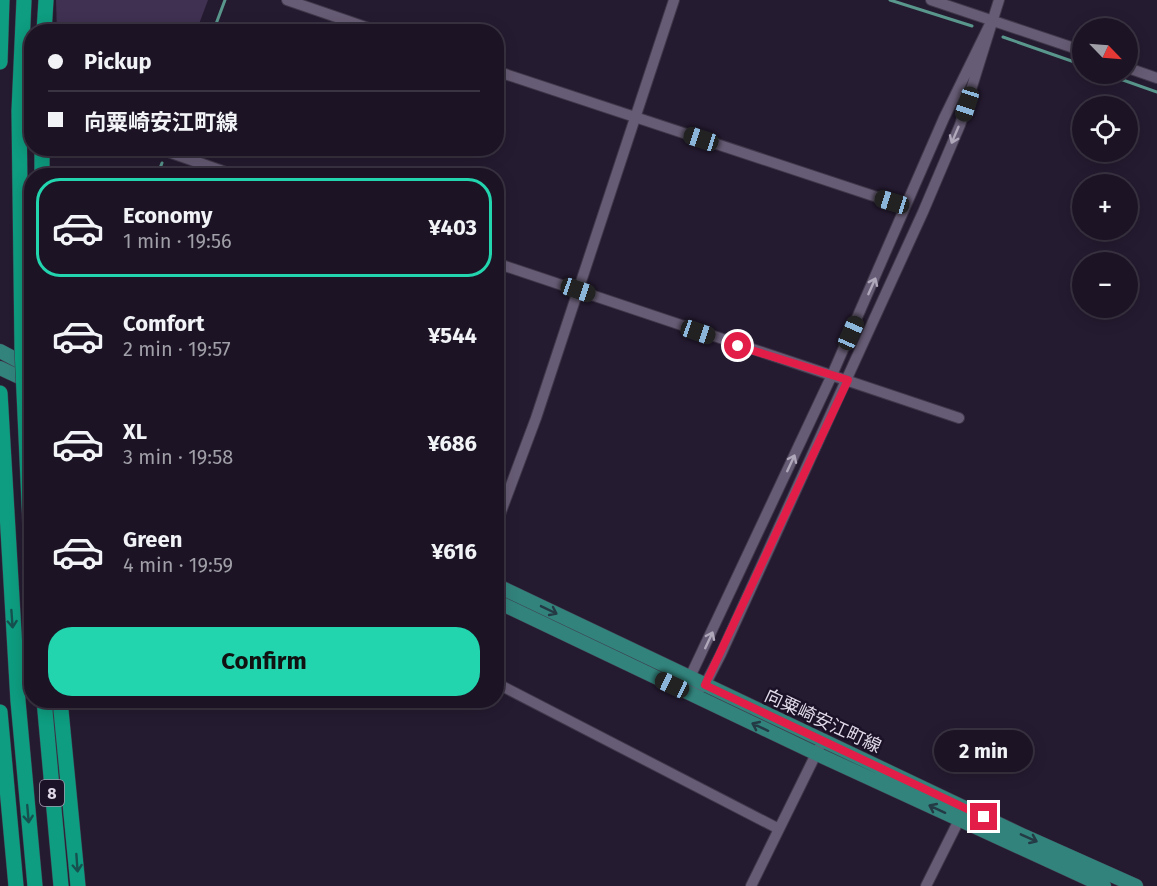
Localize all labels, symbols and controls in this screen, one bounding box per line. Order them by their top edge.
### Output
north arrow [1072,18,1138,84]
map controls [1072,18,1138,318]
text: Pickup [84,48,152,75]
car [953,84,981,124]
button: locate [1072,96,1138,162]
text: 向粟崎安江町線 [84,109,238,136]
car [681,125,721,153]
one-way arrow [949,126,961,144]
button: + [1072,174,1138,240]
car [872,188,912,216]
icon: car [51,201,105,255]
text: Economy [123,202,212,229]
text: ¥403 [428,214,477,241]
text: 1 min · 19:56 [123,229,232,253]
button: − [1072,252,1138,318]
car [558,276,598,304]
one-way arrow [867,277,878,295]
icon: car [51,309,105,363]
text: Comfort [123,310,204,337]
car [835,313,867,353]
car [678,318,718,346]
text: ¥544 [428,322,477,349]
route start [724,332,751,359]
text: 2 min · 19:57 [123,337,231,361]
icon: car [51,417,105,471]
text: XL [123,418,147,445]
text: ¥686 [428,430,477,457]
text: 3 min · 19:58 [123,445,233,469]
one-way arrow [786,454,797,473]
icon: car [51,525,105,579]
text: Green [123,526,182,553]
text: ¥616 [431,538,477,565]
text: 4 min · 19:59 [123,553,233,577]
one-way arrow [540,605,558,617]
one-way arrow [7,609,18,629]
button: Confirm [48,627,480,696]
one-way arrow [704,631,716,649]
car [652,669,692,701]
street label: 向粟崎安江町線 [761,684,885,758]
one-way arrow [751,720,769,732]
callout: 2 min [934,730,1034,772]
text: 2 min [959,739,1008,763]
road number: 8 [40,780,64,806]
one-way arrow [23,803,34,823]
one-way arrow [928,803,946,814]
route end [970,803,997,830]
one-way arrow [1019,833,1038,844]
one-way arrow [72,853,83,873]

